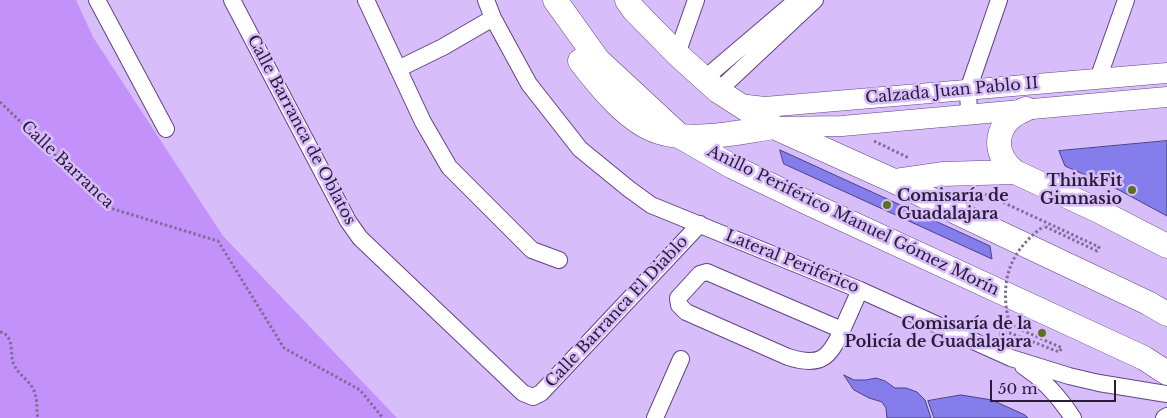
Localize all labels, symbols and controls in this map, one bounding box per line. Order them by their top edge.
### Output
street label: Calle Barranca de Oblatos [243,32,359,228]
street label: Calzada Juan Pablo II [865,74,1039,108]
street label: Calle Barranca [17,117,117,213]
street label: Anillo Periférico Manuel Gómez Morín [704,142,1002,300]
place label: ThinkFit Gimnasio [1040,171,1122,209]
marker: ThinkFit Gimnasio [1126,184,1138,196]
place label: Comisaría de Guadalajara [897,186,1008,224]
marker: Comisaría de Guadalajara [881,199,893,211]
street label: Lateral Periférico [722,226,862,298]
street label: Calle Barranca El Diablo [542,232,692,392]
place label: Comisaría de la Policía de Guadalajara [845,314,1032,352]
marker: Comisaría de la Policía de Guadalajara [1036,327,1048,339]
scale bar [992,370,1118,402]
text: 50 m [998,379,1038,398]

